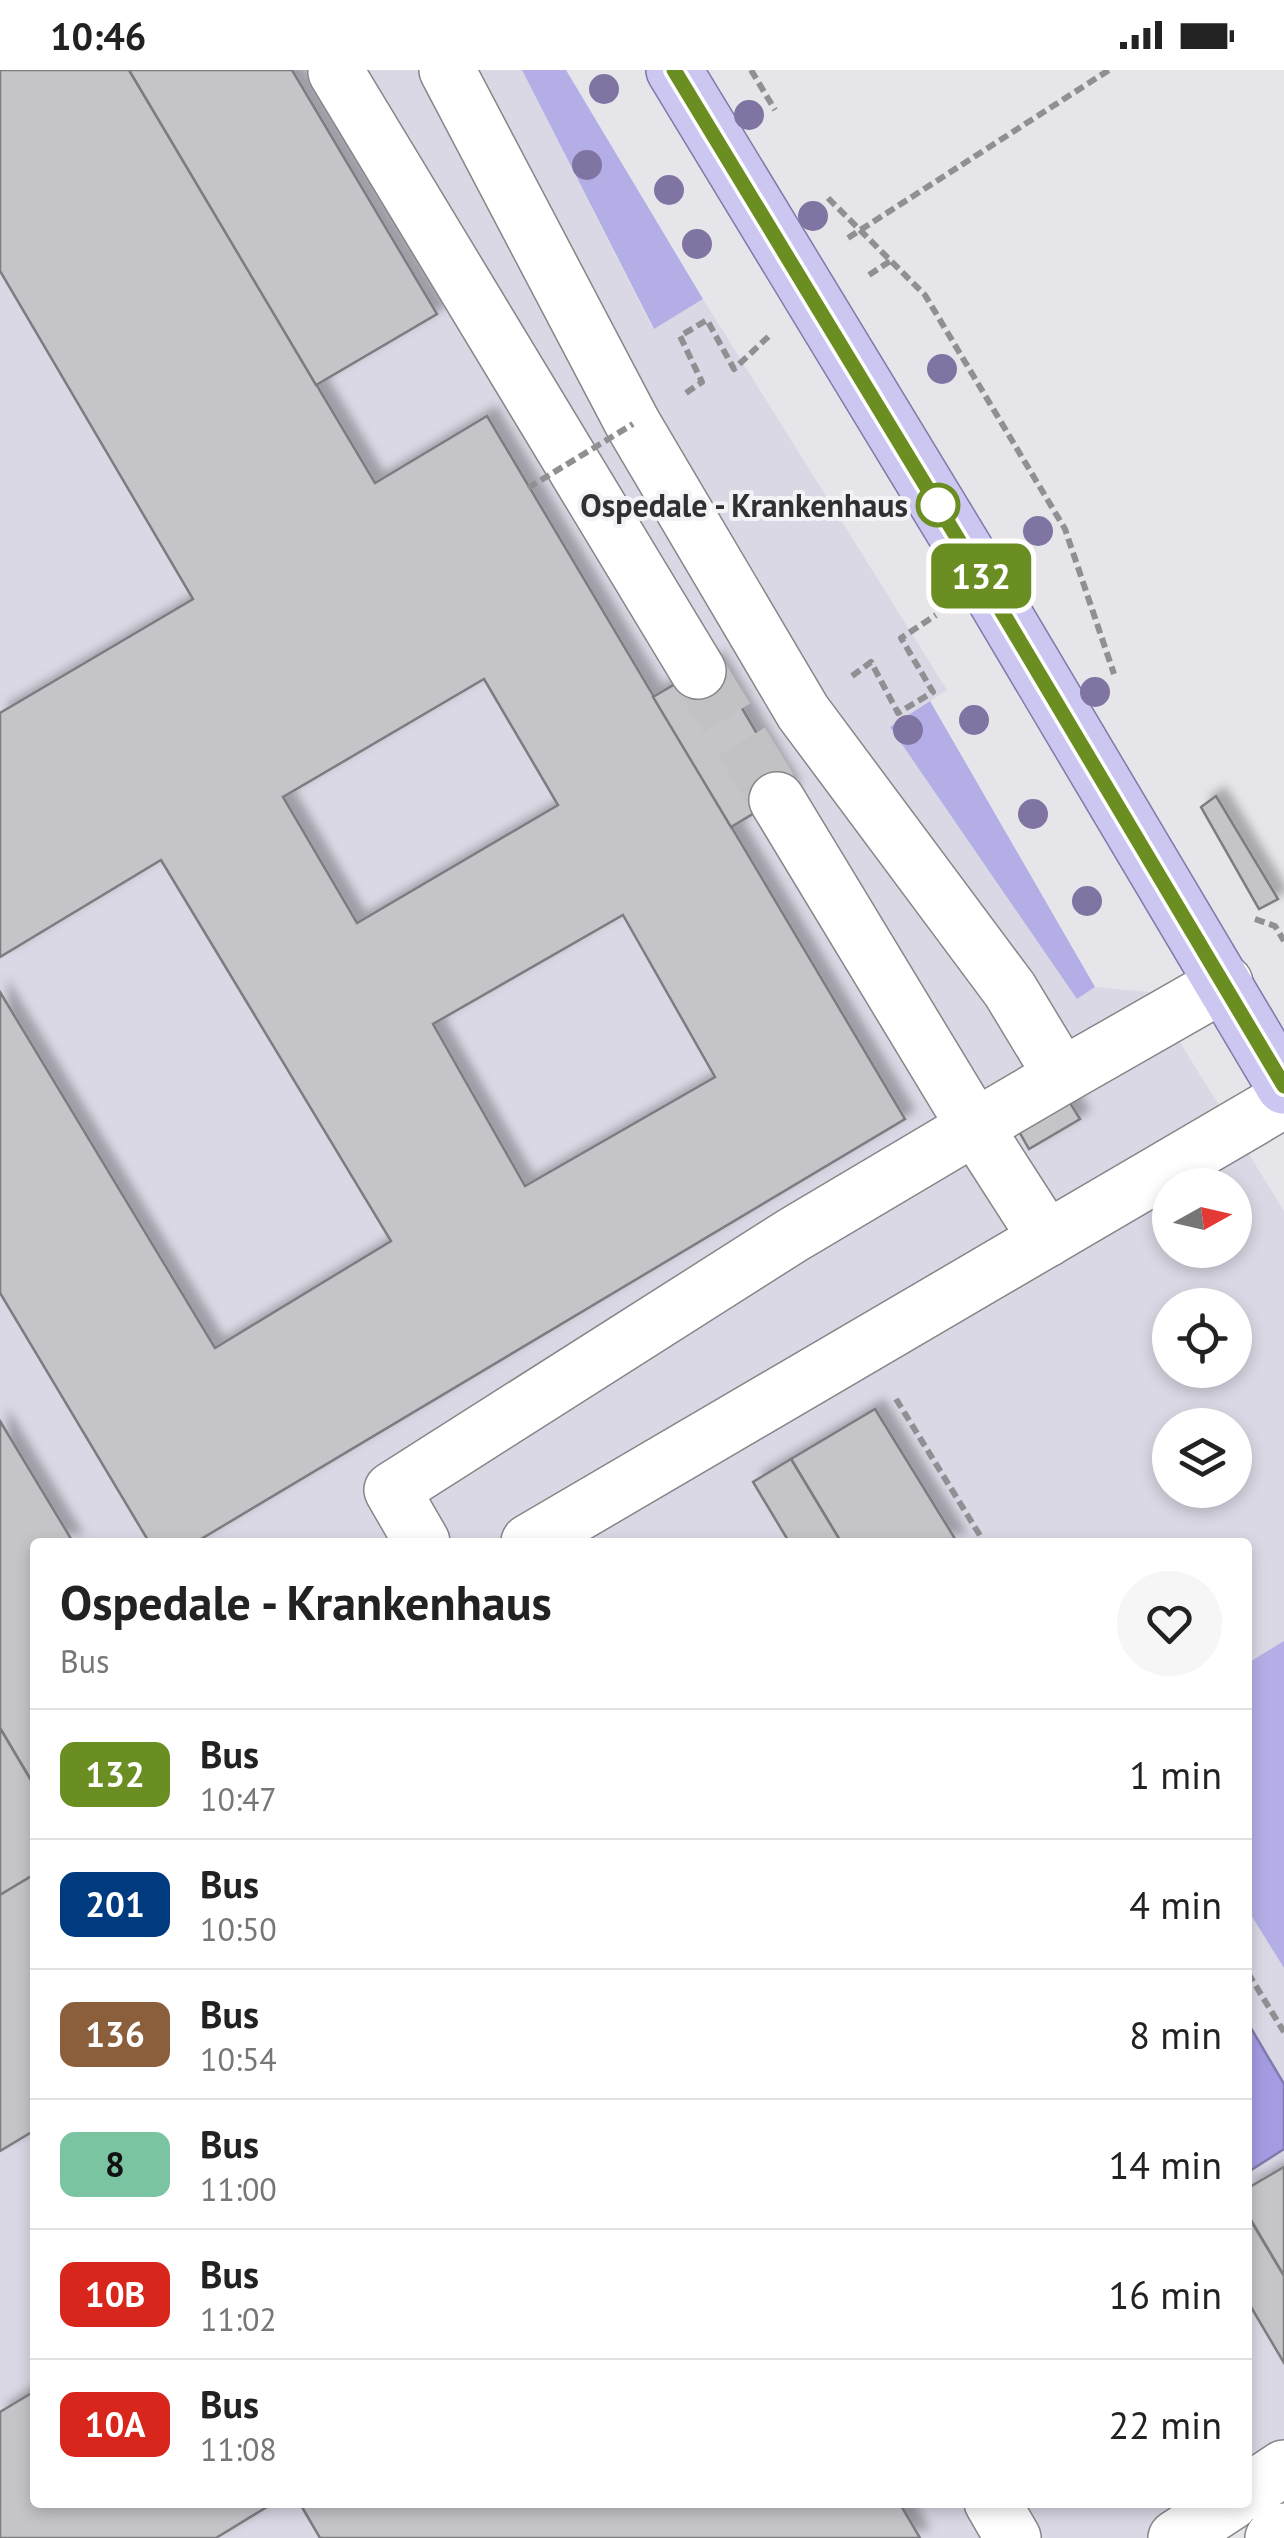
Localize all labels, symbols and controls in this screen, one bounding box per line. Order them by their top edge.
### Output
text: 10:46 [50,11,146,60]
place label: Ospedale - Krankenhaus [580,484,908,526]
marker: Ospedale - Krankenhaus [917,484,959,526]
line badge: 132 [924,544,1038,608]
text: 132 [951,553,1011,599]
north arrow [1152,1168,1252,1268]
map controls [1152,1168,1252,1508]
button: locate [1152,1288,1252,1388]
button: layers [1152,1408,1252,1508]
text: Ospedale - Krankenhaus [60,1571,552,1633]
button: heart [1117,1571,1222,1676]
text: Bus [60,1640,109,1682]
text: Bus [200,1729,259,1778]
text: 1 min [1129,1750,1222,1799]
text: 132 [85,1751,145,1797]
text: 10:47 [200,1778,277,1820]
text: Bus [200,1859,259,1908]
text: 4 min [1129,1880,1222,1929]
text: 201 [85,1881,145,1927]
text: 10:50 [200,1908,277,1950]
text: Bus [200,1989,259,2038]
text: 8 min [1129,2010,1222,2059]
text: 136 [85,2011,145,2057]
text: 10:54 [200,2038,277,2080]
text: Bus [200,2119,259,2168]
text: 14 min [1109,2140,1222,2189]
text: 8 [105,2141,125,2187]
text: 11:00 [200,2168,277,2210]
text: Bus [200,2249,259,2298]
text: 16 min [1109,2270,1222,2319]
text: 10B [85,2271,145,2317]
text: 11:02 [200,2298,277,2340]
text: Bus [200,2379,259,2428]
text: 22 min [1109,2400,1222,2449]
text: 10A [85,2401,145,2447]
text: 11:08 [200,2428,277,2470]

